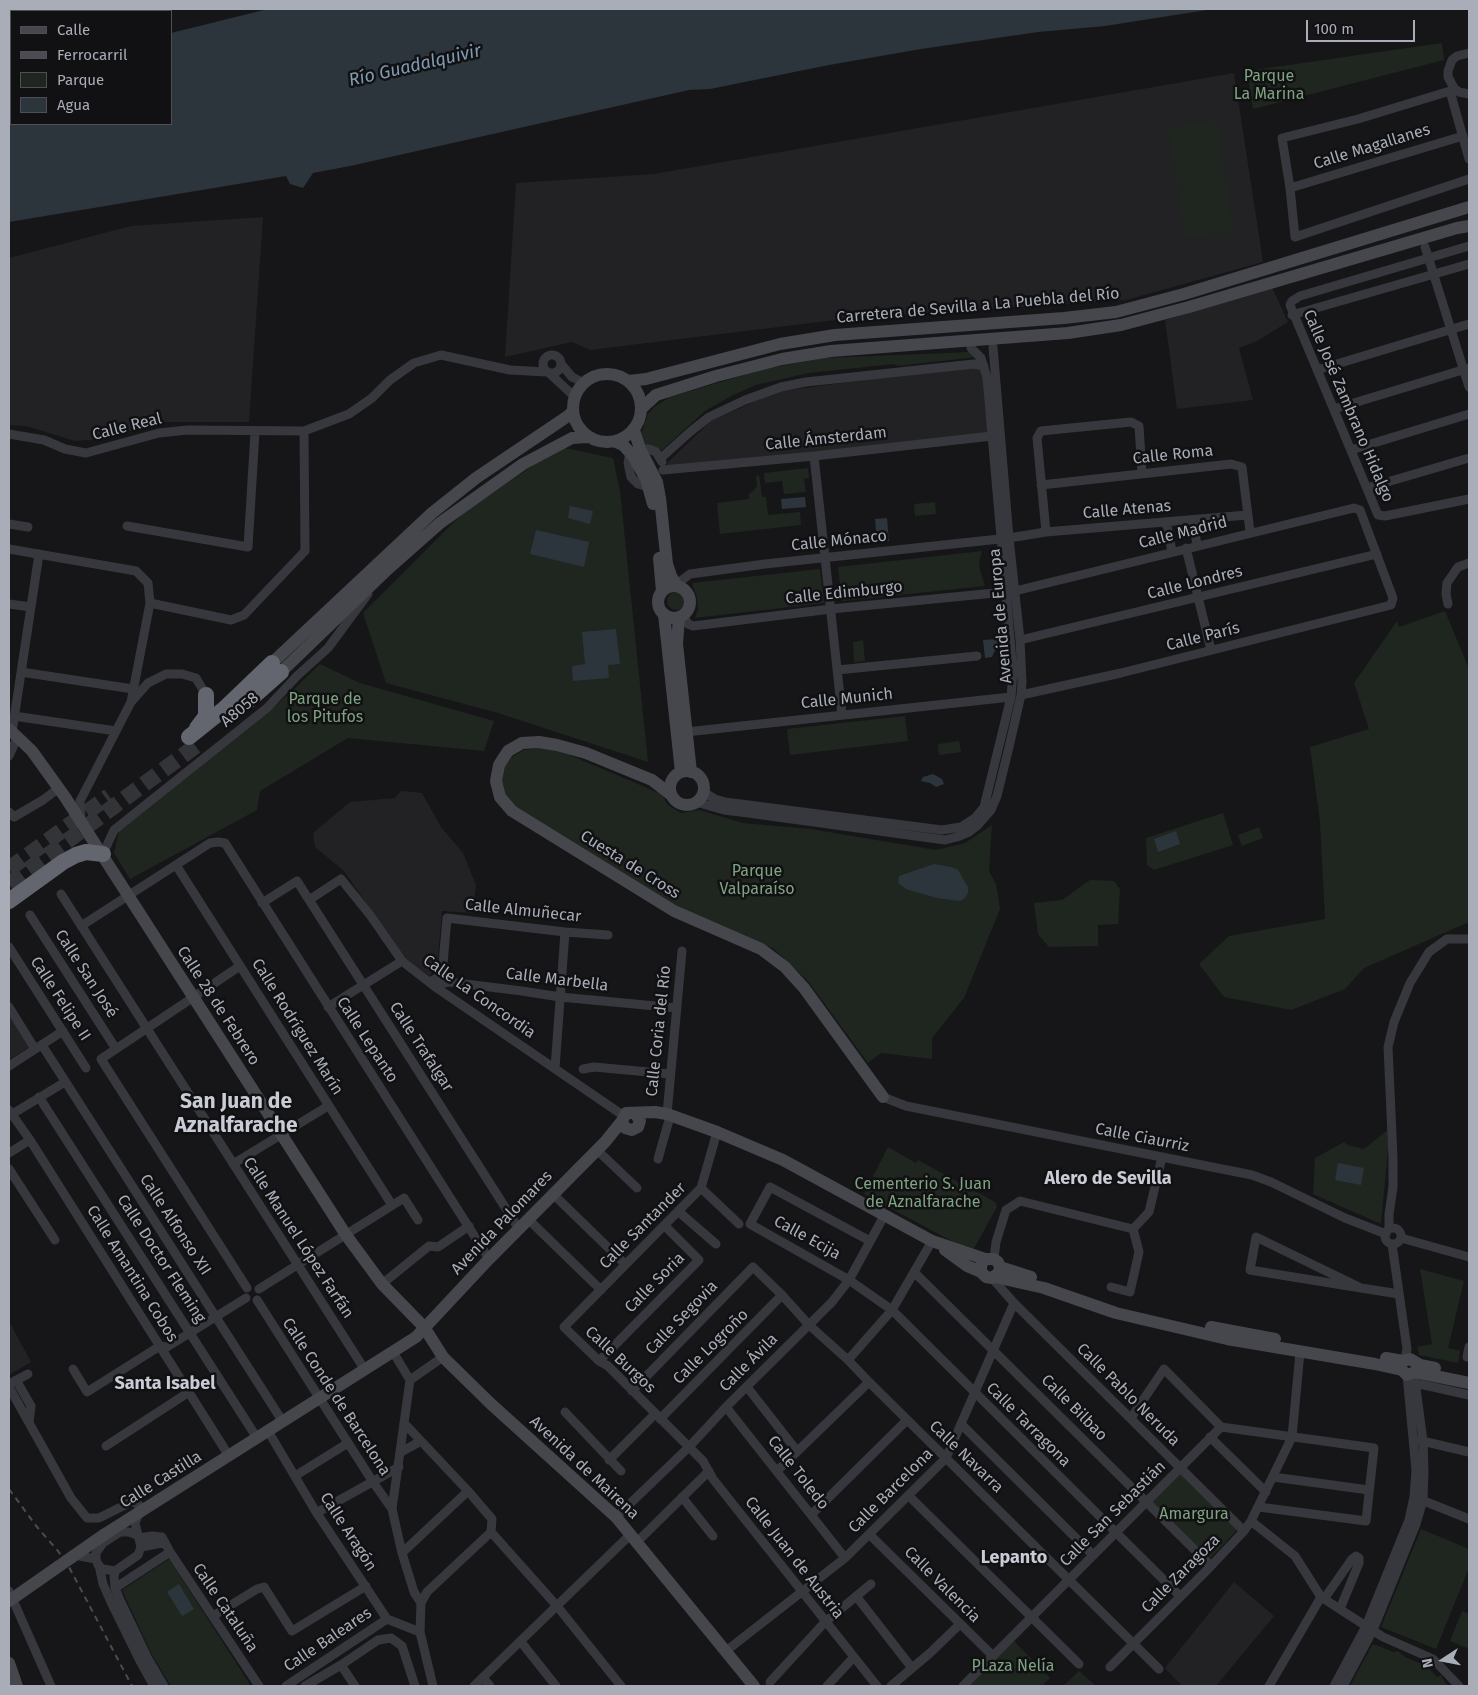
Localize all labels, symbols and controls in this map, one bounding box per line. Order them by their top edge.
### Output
legend [10,10,172,125]
scale bar [1308,10,1417,42]
text: 100 m [1314,20,1354,38]
text: Calle [57,21,90,39]
water label: Río Guadalquivir [347,40,483,92]
text: Ferrocarril [57,46,127,64]
park label: Parque La Marina [1234,67,1304,105]
text: Parque [57,71,104,89]
text: Agua [57,96,90,114]
street label: Calle Magallanes [1311,120,1433,174]
street label: Carretera de Sevilla a La Puebla del Río [836,284,1120,328]
street label: Calle José Zambrano Hidalgo [1299,307,1397,505]
street label: Calle Real [90,409,164,445]
street label: Calle Ámsterdam [764,423,888,455]
street label: Calle Roma [1132,441,1214,469]
street label: Calle Atenas [1082,497,1172,523]
street label: Calle Madrid [1137,513,1229,553]
street label: Calle Mónaco [790,526,888,556]
street label: Avenida de Europa [986,548,1016,684]
street label: Calle Londres [1145,562,1245,604]
street label: Calle Edimburgo [784,577,904,609]
street label: Calle París [1164,619,1242,655]
street label: Calle Munich [800,685,894,713]
street label: A8058 [217,689,263,731]
park label: Parque de los Pitufos [287,690,363,728]
street label: Cuesta de Cross [577,827,683,903]
park label: Parque Valparaíso [719,862,795,900]
street label: Calle Almuñecar [464,895,582,927]
street label: Calle San José [50,926,122,1022]
street label: Calle 28 de Febrero [172,943,264,1069]
street label: Calle La Concordia [419,951,539,1043]
street label: Calle Felipe II [26,953,94,1045]
street label: Calle Rodríguez Marín [247,955,347,1099]
street label: Calle Marbella [505,964,609,996]
street label: Calle Coria del Río [643,964,675,1098]
street label: Calle Lepanto [332,994,402,1086]
street label: Calle Trafalgar [385,999,457,1095]
district label: San Juan de Aznalfarache [174,1089,298,1139]
street label: Calle Ciaurriz [1094,1120,1190,1156]
street label: Calle Manuel López Farfán [239,1154,357,1322]
street label: Avenida Palomares [447,1167,557,1279]
district label: Alero de Sevilla [1044,1168,1172,1190]
street label: Calle Alfonso XII [135,1171,215,1279]
park label: Cementerio S. Juan de Aznalfarache [855,1175,991,1213]
street label: Calle Santander [596,1179,690,1273]
street label: Calle Doctor Fleming [112,1191,210,1327]
street label: Calle Amantina Cobos [82,1202,182,1346]
street label: Calle Ecija [770,1212,844,1264]
street label: Calle Soria [621,1249,689,1317]
street label: Calle Segovia [642,1277,722,1359]
street label: Calle Logroño [669,1305,753,1389]
street label: Calle Conde de Barcelona [278,1315,394,1479]
street label: Calle Burgos [581,1322,659,1398]
street label: Calle Ávila [716,1330,782,1396]
street label: Calle Pablo Neruda [1072,1339,1184,1451]
street label: Calle Bilbao [1037,1371,1111,1445]
district label: Santa Isabel [114,1373,216,1395]
street label: Calle Tarragona [982,1379,1074,1471]
street label: Avenida de Mairena [525,1412,643,1524]
street label: Calle Navarra [925,1417,1007,1497]
street label: Calle Toledo [763,1432,833,1514]
street label: Calle Barcelona [845,1445,937,1537]
street label: Calle Castilla [117,1447,205,1513]
street label: Calle San Sebastián [1056,1457,1170,1571]
street label: Calle Aragón [316,1489,380,1575]
street label: Calle Juan de Austria [740,1493,848,1623]
park label: Amargura [1159,1505,1229,1525]
street label: Calle Zaragoza [1138,1531,1224,1617]
street label: Calle Valencia [900,1543,984,1627]
district label: Lepanto [981,1547,1047,1569]
street label: Calle Cataluña [188,1560,262,1656]
street label: Calle Baleares [281,1604,375,1676]
north arrow [1418,1635,1468,1685]
park label: PLaza Nelía [971,1657,1055,1677]
text: N [1419,1657,1437,1669]

